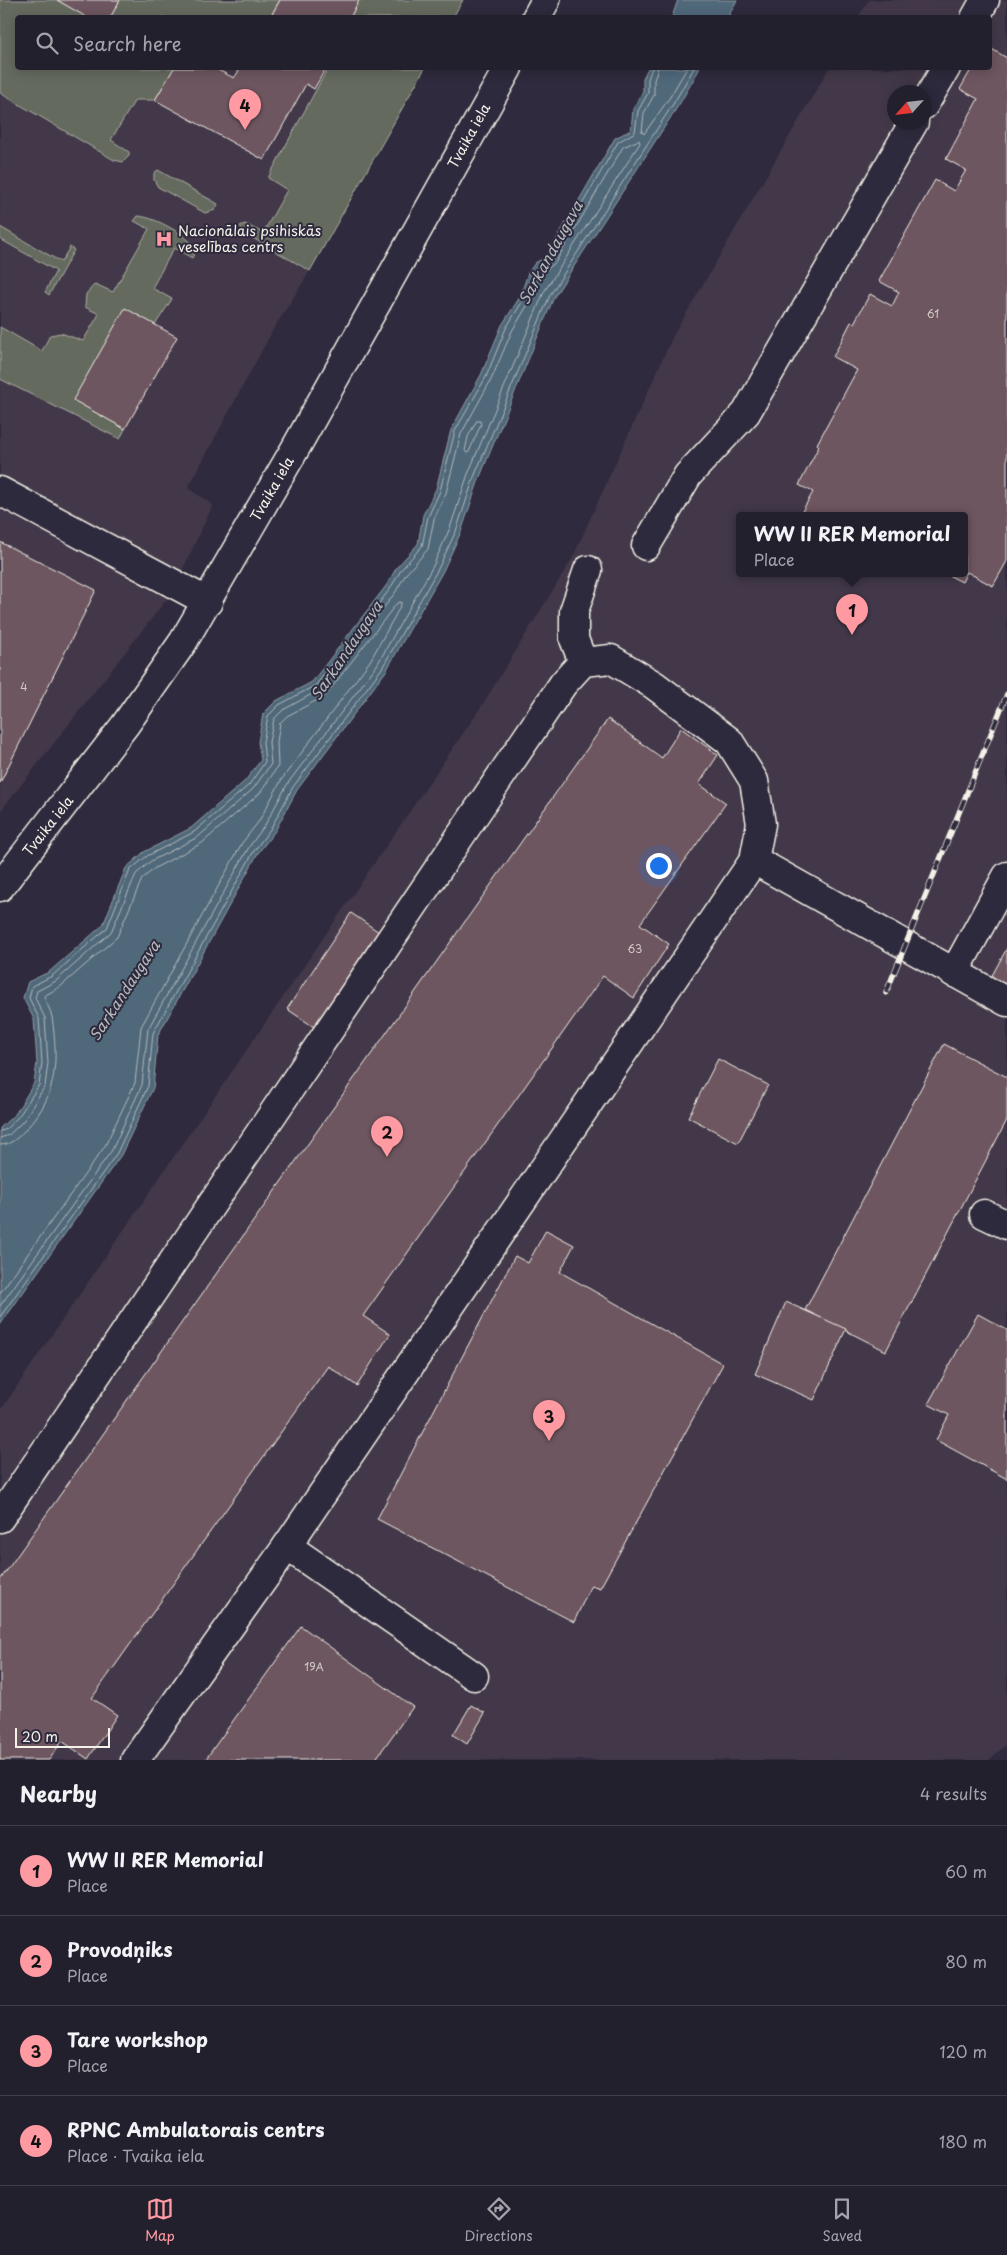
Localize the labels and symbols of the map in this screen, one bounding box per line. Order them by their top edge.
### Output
north arrow [887,85,932,130]
pin: 4 [229,89,261,130]
street label: Tvaika iela [442,99,495,172]
water label: Sarkandaugava [512,196,588,308]
place label: Nacionālais psihiskās veselības centrs [178,220,321,257]
hospital icon: Nacionālais psihiskās veselības centrs [154,229,174,249]
house number: 61 [927,305,939,322]
street label: Tvaika iela [245,452,299,525]
pin: 1 [836,594,868,635]
water label: Sarkandaugava [304,596,388,704]
house number: 4 [20,678,28,695]
street label: Tvaika iela [17,791,78,860]
your location [646,853,672,879]
water label: Sarkandaugava [83,935,165,1045]
house number: 63 [628,940,642,957]
pin: 2 [371,1116,403,1157]
pin: 3 [533,1400,565,1441]
house number: 19A [304,1658,324,1675]
scale bar [15,1725,110,1748]

